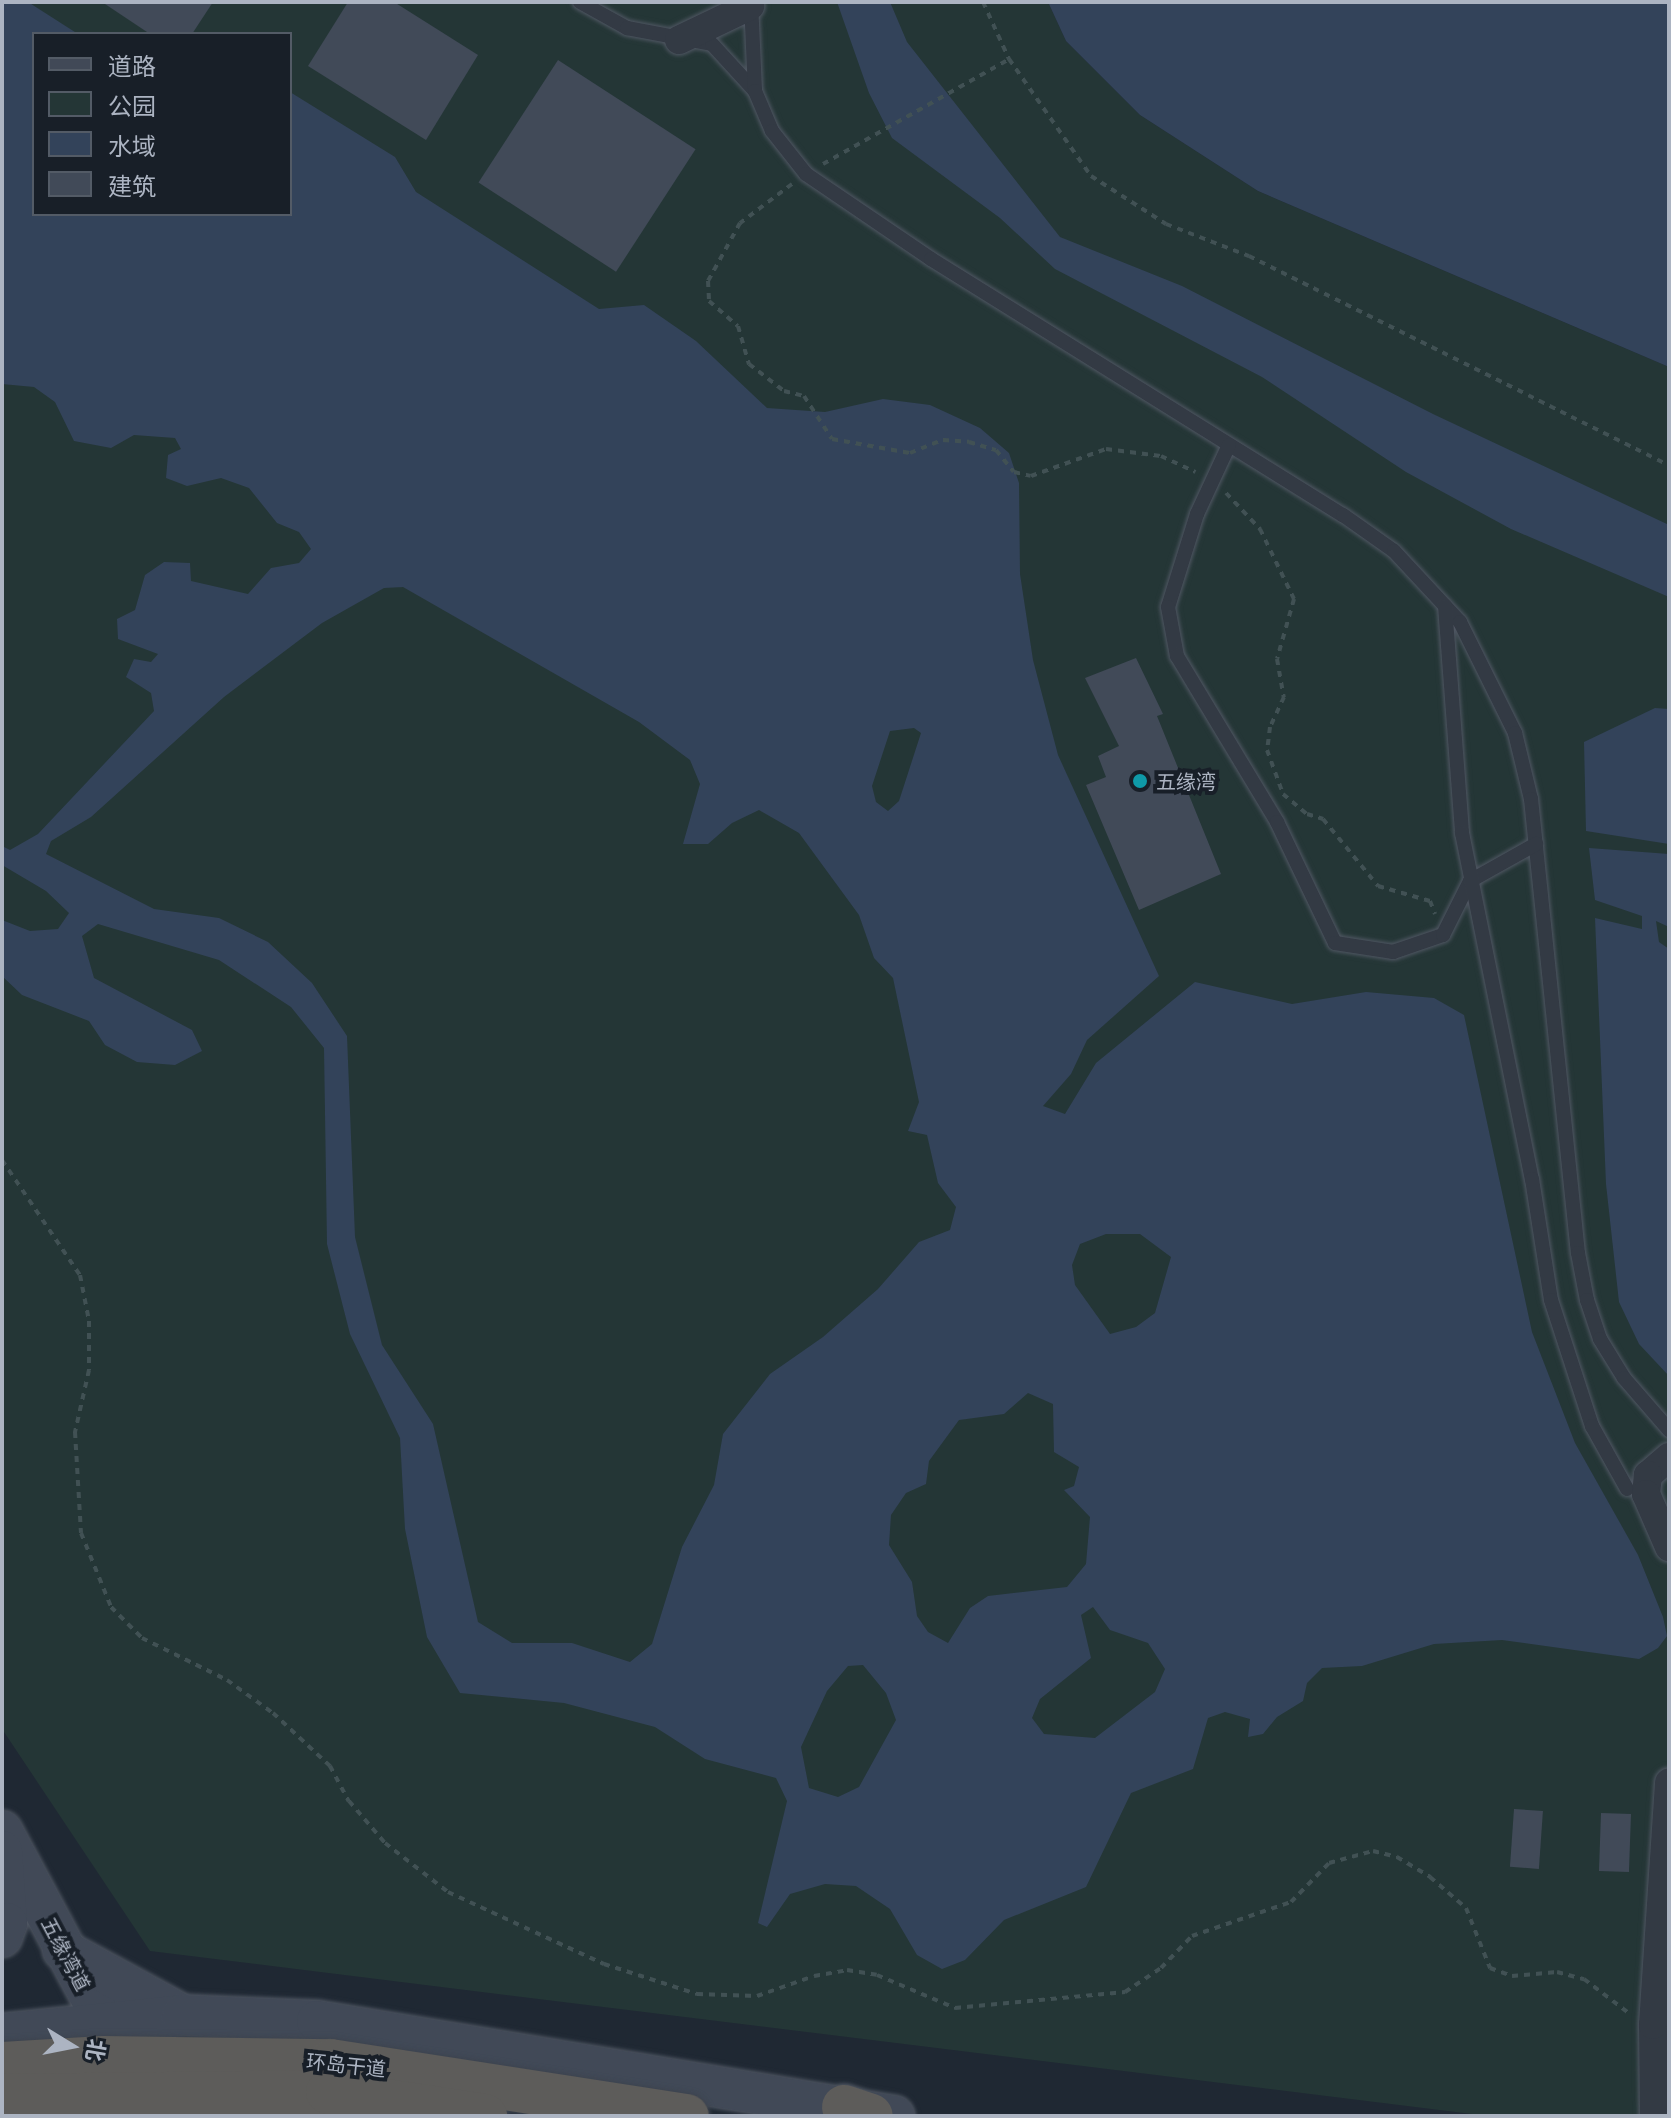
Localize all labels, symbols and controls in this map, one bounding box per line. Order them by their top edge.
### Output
legend [32,32,292,216]
text: 道路 [108,51,156,80]
text: 公园 [108,91,156,120]
text: 水域 [108,131,156,160]
text: 建筑 [108,171,156,200]
place label: 五缘湾 [1156,769,1216,793]
marker: 五缘湾 [1131,772,1149,790]
street label: 五缘湾道 [37,1913,95,1995]
north arrow [32,2006,112,2086]
text: 北 [81,2037,111,2063]
street label: 环岛干道 [305,2049,387,2081]

